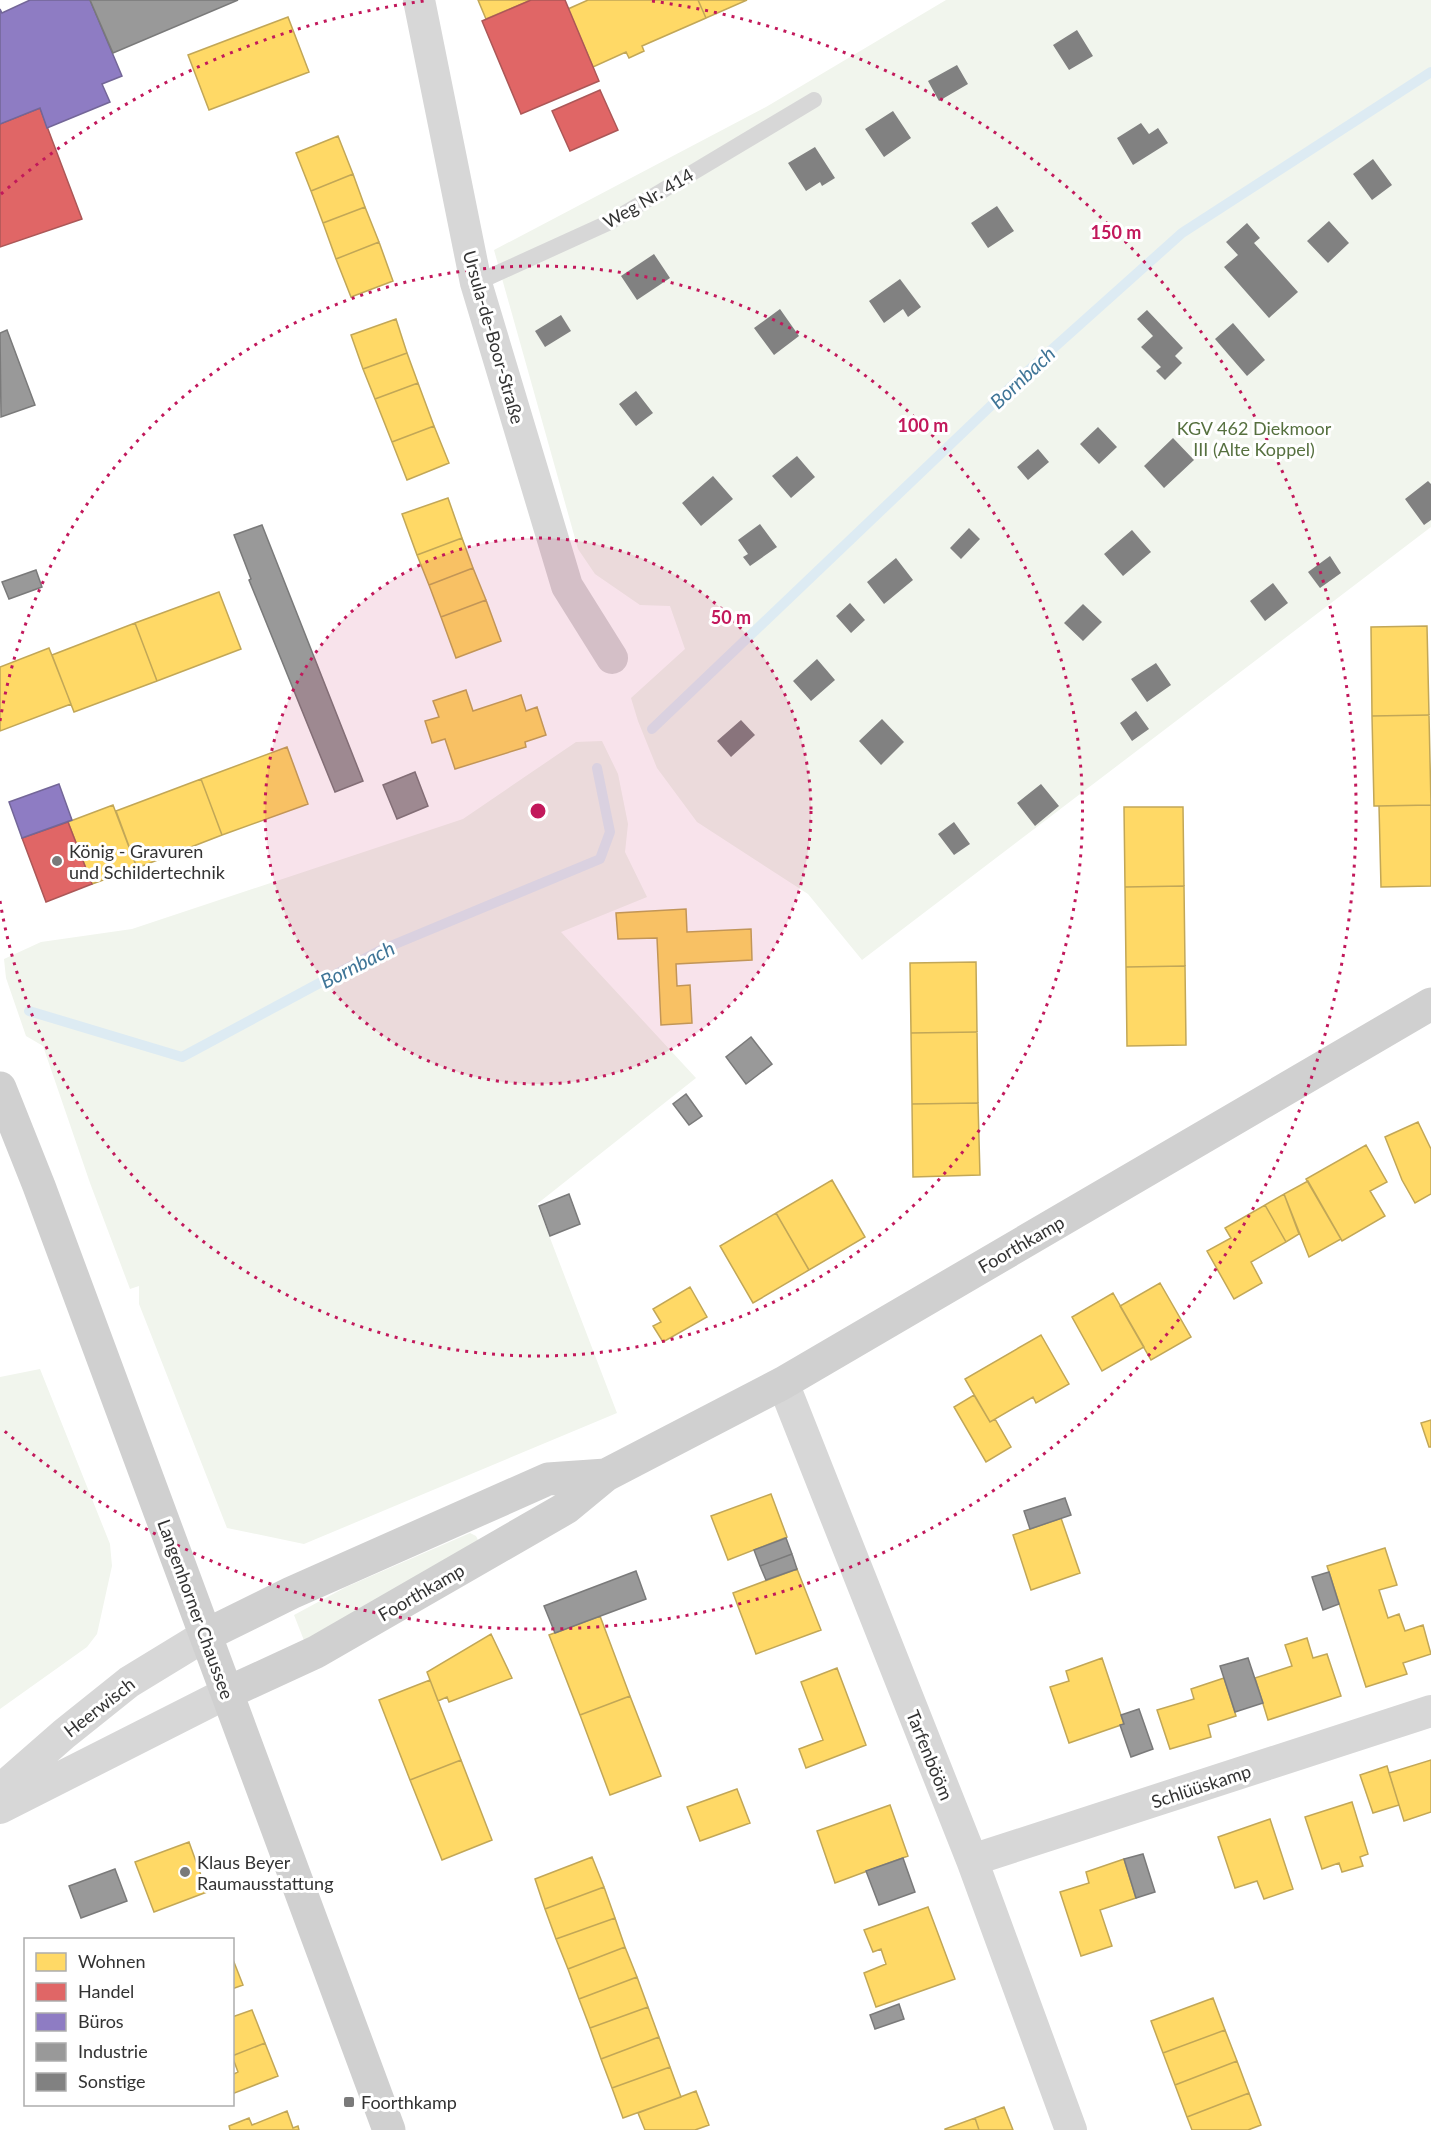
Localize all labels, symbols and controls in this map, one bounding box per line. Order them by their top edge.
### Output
street label: Weg Nr. 414 [599,163,697,233]
text: 150 m [1091,221,1141,243]
street label: Ursula-de-Boor-Straße [459,248,529,426]
water label: Bornbach [984,341,1060,413]
text: 100 m [898,414,948,436]
park label: KGV 462 Diekmoor III (Alte Koppel) [1177,417,1332,460]
text: 50 m [711,606,751,628]
centre of rings [528,801,548,821]
place label: König - Gravuren und Schildertechnik [69,840,226,883]
marker: König - Gravuren und Schildertechnik [50,854,64,868]
water label: Bornbach [316,935,398,993]
street label: Foorthkamp [974,1211,1068,1277]
street label: Langenhorner Chaussee [153,1516,239,1702]
street label: Foorthkamp [374,1559,468,1625]
street label: Heerwisch [59,1672,139,1742]
street label: Tarfenbööm [902,1707,958,1803]
street label: Schlüüskamp [1148,1760,1254,1812]
place label: Klaus Beyer Raumausstattung [197,1851,334,1894]
marker: Klaus Beyer Raumausstattung [178,1865,192,1879]
legend [24,1938,234,2106]
text: Wohnen [78,1950,145,1972]
text: Handel [78,1980,134,2002]
text: Büros [78,2010,124,2032]
text: Industrie [78,2040,148,2062]
text: Sonstige [78,2070,146,2092]
place label: Foorthkamp [361,2091,457,2113]
marker: Foorthkamp [342,2095,356,2109]

